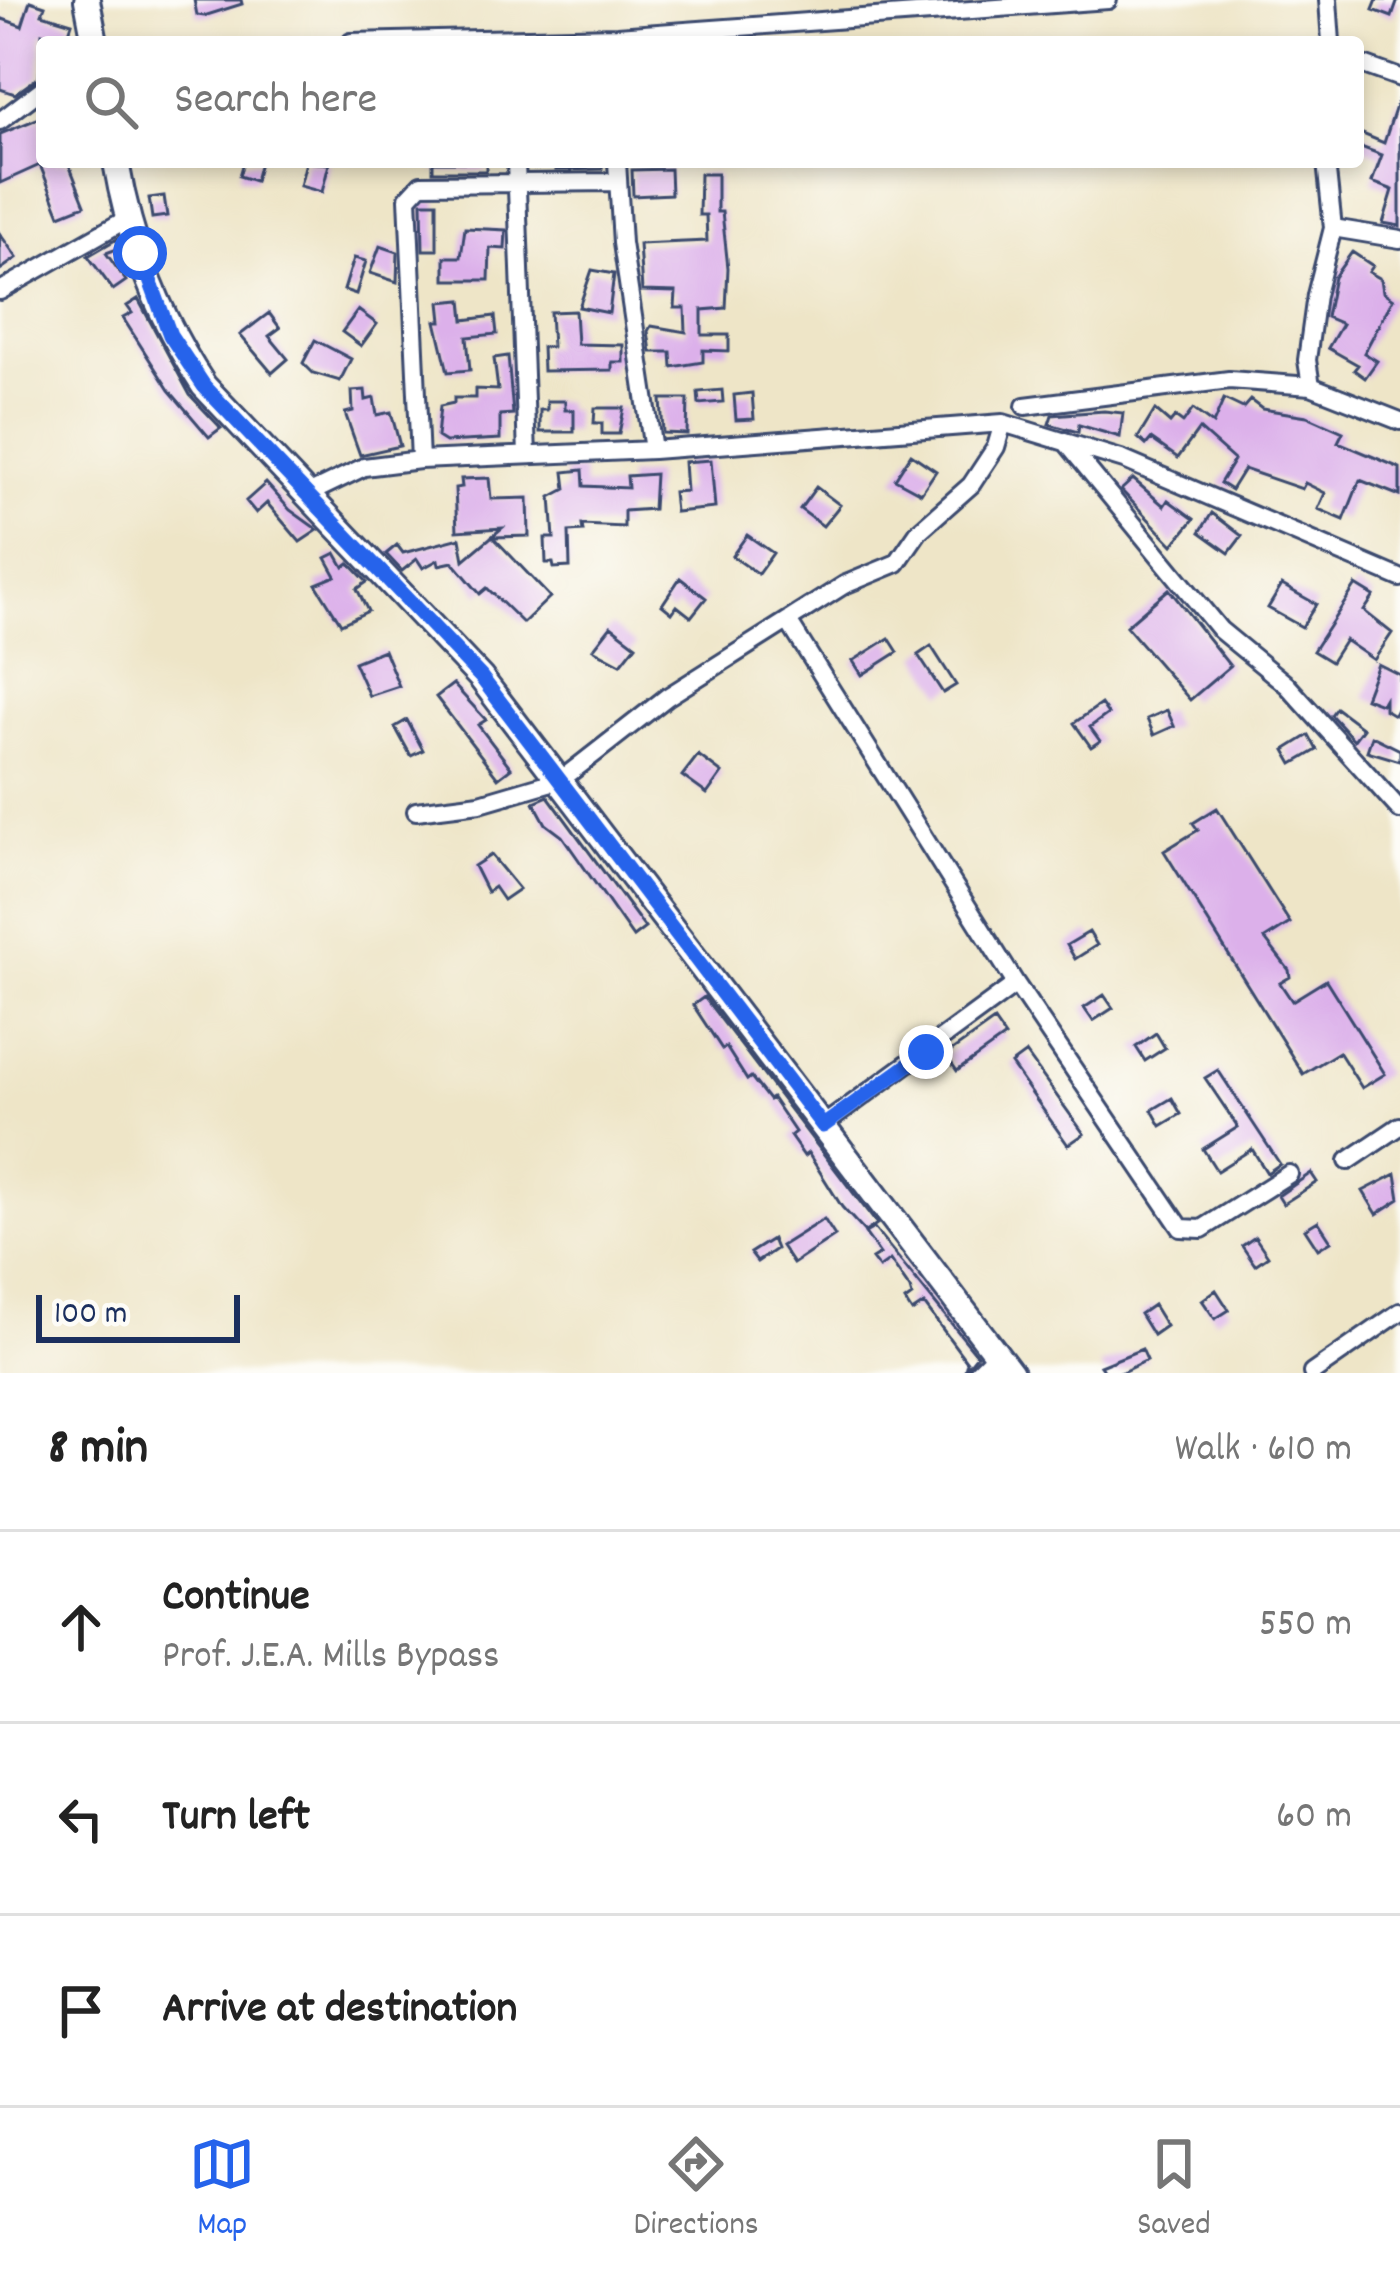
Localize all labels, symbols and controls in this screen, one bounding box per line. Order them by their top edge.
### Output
search box [36,36,1364,168]
icon: search [78,69,144,135]
text: Search here [174,70,377,134]
route start [113,226,167,280]
route end [899,1025,953,1079]
scale bar [36,1289,240,1342]
text: 100 m [54,1292,127,1339]
text: 8 min [48,1415,148,1487]
text: Walk · 610 m [1175,1424,1352,1479]
text: Continue [162,1567,310,1631]
icon: ahead [48,1594,114,1660]
text: 550 m [1259,1599,1352,1654]
text: Prof. J.E.A. Mills Bypass [162,1631,500,1686]
icon: left [48,1786,114,1852]
text: Turn left [162,1787,310,1851]
text: 60 m [1276,1791,1352,1846]
icon: arrive [48,1978,114,2044]
text: Arrive at destination [162,1979,517,2043]
tab: Map [189,2131,255,2250]
tab: Directions [634,2131,759,2250]
tab: Saved [1137,2131,1211,2250]

